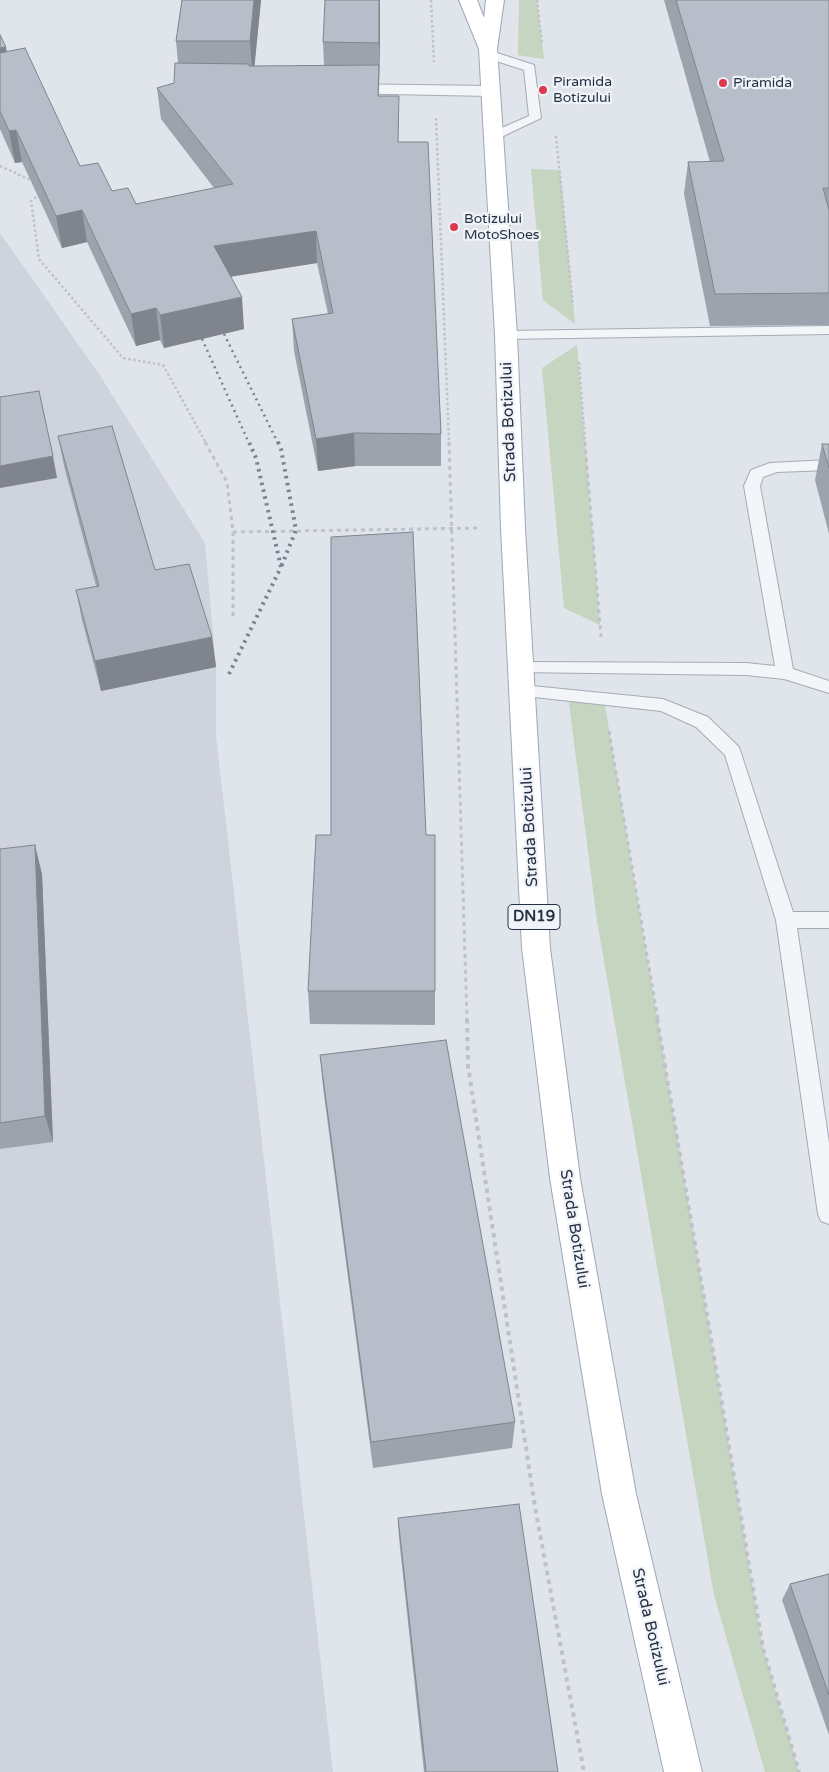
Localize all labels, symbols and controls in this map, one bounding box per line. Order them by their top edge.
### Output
place label: Piramida Botizului [553,74,612,106]
place label: Piramida [733,75,792,91]
marker: Piramida [717,77,729,89]
marker: Piramida Botizului [537,84,549,96]
place label: Botizului MotoShoes [464,211,540,243]
marker: Botizului MotoShoes [448,221,460,233]
street label: Strada Botizului [497,362,521,482]
street label: Strada Botizului [517,766,543,888]
road number: DN19 [508,904,560,930]
street label: Strada Botizului [555,1168,593,1290]
street label: Strada Botizului [627,1566,673,1688]

